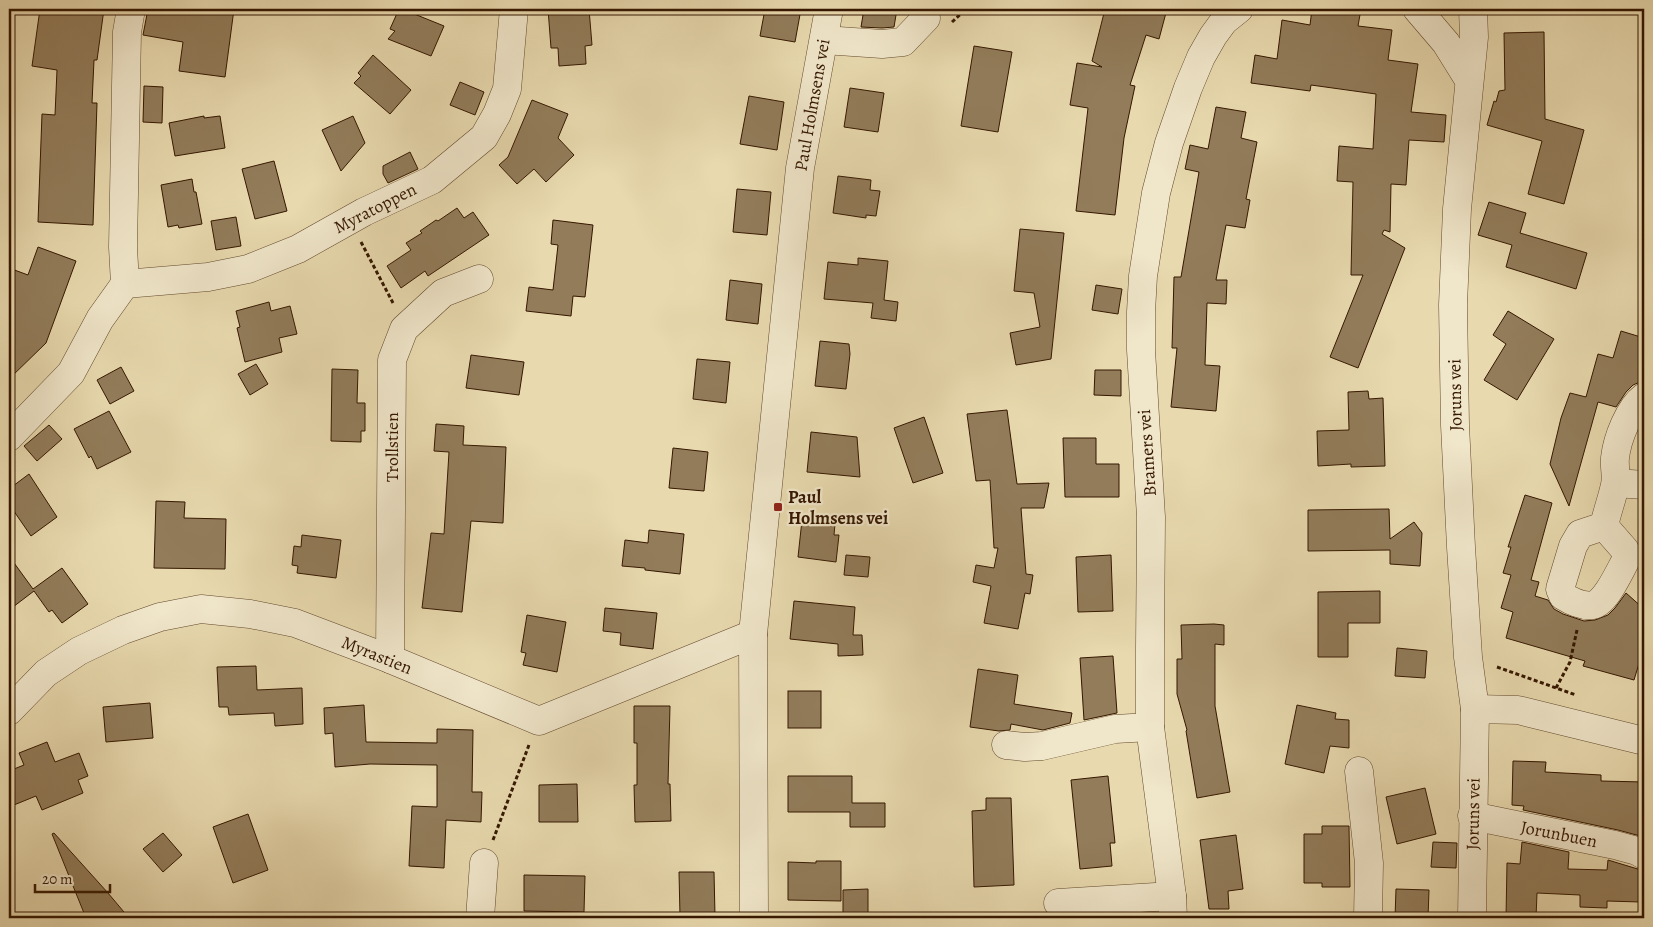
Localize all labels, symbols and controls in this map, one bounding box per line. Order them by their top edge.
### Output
street label: Paul Holmsens vei [789,37,835,173]
street label: Myratoppen [330,177,421,239]
street label: Joruns vei [1442,359,1468,431]
street label: Bramers vei [1132,409,1162,497]
street label: Trollstien [380,412,404,482]
place label: Paul Holmsens vei [788,485,888,530]
marker: Paul Holmsens vei [772,501,784,513]
street label: Myrastien [338,630,416,680]
street label: Joruns vei [1460,778,1486,850]
street label: Jorunbuen [1519,815,1599,853]
scale bar [35,862,110,894]
text: 20 m [42,869,73,889]

